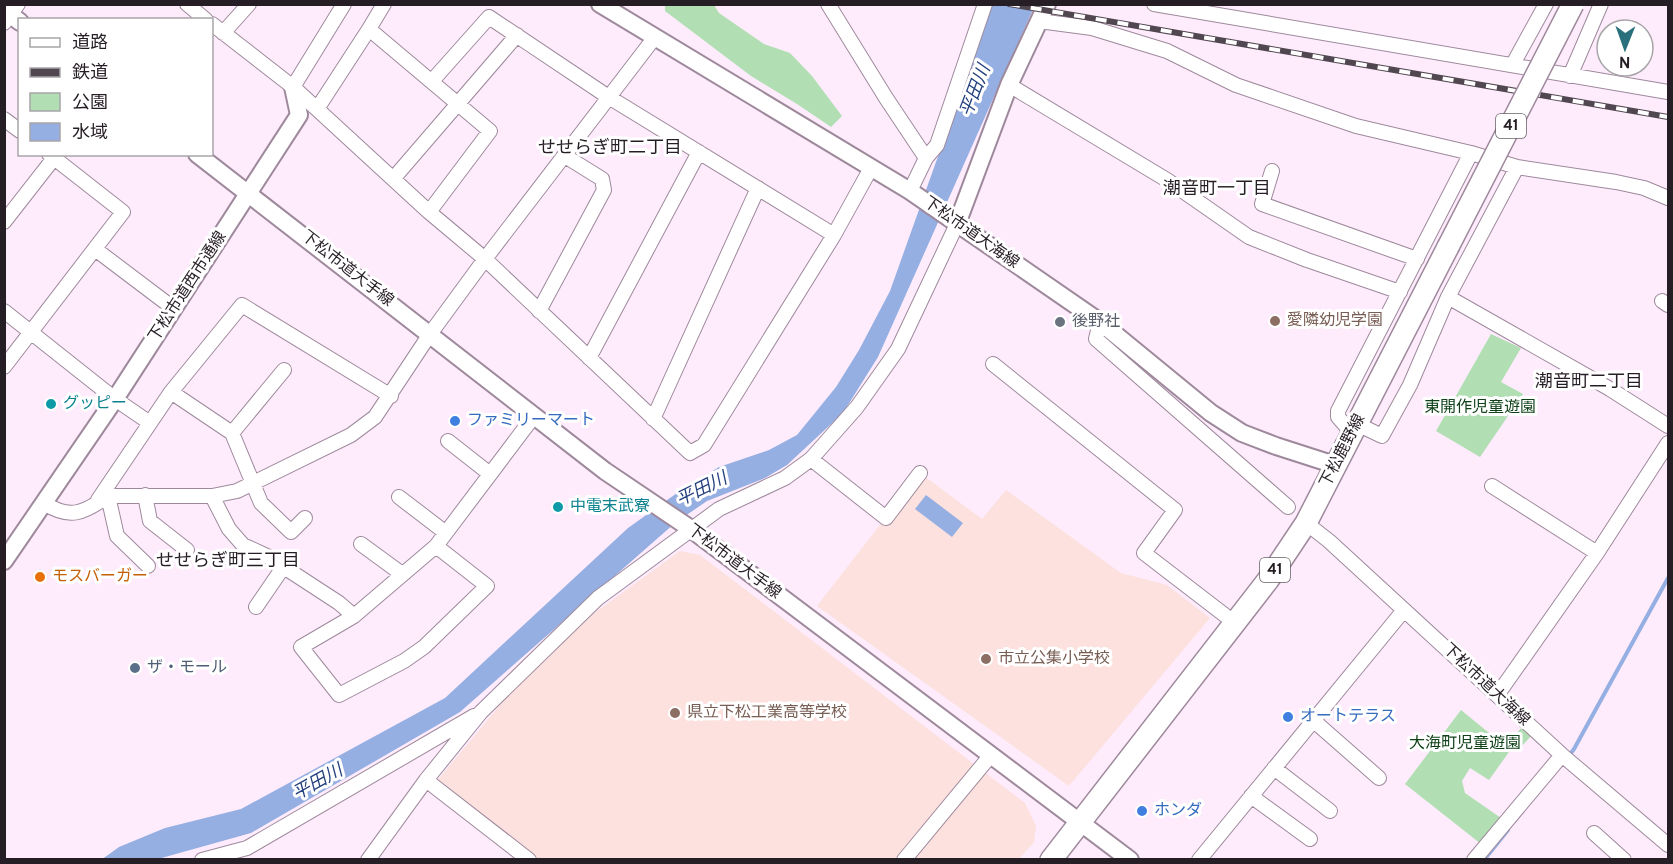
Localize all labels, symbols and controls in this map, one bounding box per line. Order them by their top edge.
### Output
legend [18,18,213,156]
north arrow [1595,18,1655,78]
text: 道路 [72,32,108,55]
text: N [1619,51,1631,71]
water label: 平田川 [956,60,997,120]
text: 鉄道 [72,62,108,85]
text: 公園 [72,92,108,115]
road number: 41 [1496,114,1526,138]
text: 水域 [72,122,108,145]
district label: せせらぎ町二丁目 [538,137,682,160]
district label: 潮音町一丁目 [1163,178,1271,201]
street label: 下松市道大海線 [919,193,1023,273]
street label: 下松市道大手線 [297,227,397,311]
street label: 下松市道西市通線 [145,228,231,346]
place label: 愛隣幼児学園 [1287,311,1383,331]
place label: 後野社 [1072,312,1120,332]
marker: 愛隣幼児学園 [1268,314,1282,328]
marker: 後野社 [1053,315,1067,329]
district label: 潮音町二丁目 [1535,371,1643,394]
place label: グッピー [63,394,127,414]
marker: グッピー [44,397,58,411]
park label: 東開作児童遊園 [1424,398,1536,418]
place label: ファミリーマート [467,411,595,431]
street label: 下松鹿野線 [1316,411,1370,491]
marker: ファミリーマート [448,414,462,428]
water label: 平田川 [673,467,733,512]
place label: 中電末武寮 [570,497,650,517]
marker: 中電末武寮 [551,500,565,514]
street label: 下松市道大手線 [683,520,785,604]
district label: せせらぎ町三丁目 [156,550,300,573]
road number: 41 [1260,558,1290,582]
place label: モスバーガー [52,567,148,587]
marker: モスバーガー [33,570,47,584]
street label: 下松市道大海線 [1438,639,1534,731]
place label: 市立公集小学校 [998,649,1110,669]
marker: 市立公集小学校 [979,652,993,666]
place label: ザ・モール [147,658,227,678]
marker: ザ・モール [128,661,142,675]
place label: 県立下松工業高等学校 [687,703,847,723]
marker: 県立下松工業高等学校 [668,706,682,720]
place label: オートテラス [1300,707,1396,727]
marker: オートテラス [1281,710,1295,724]
park label: 大海町児童遊園 [1409,734,1521,754]
water label: 平田川 [289,759,349,806]
place label: ホンダ [1154,801,1202,821]
marker: ホンダ [1135,804,1149,818]

